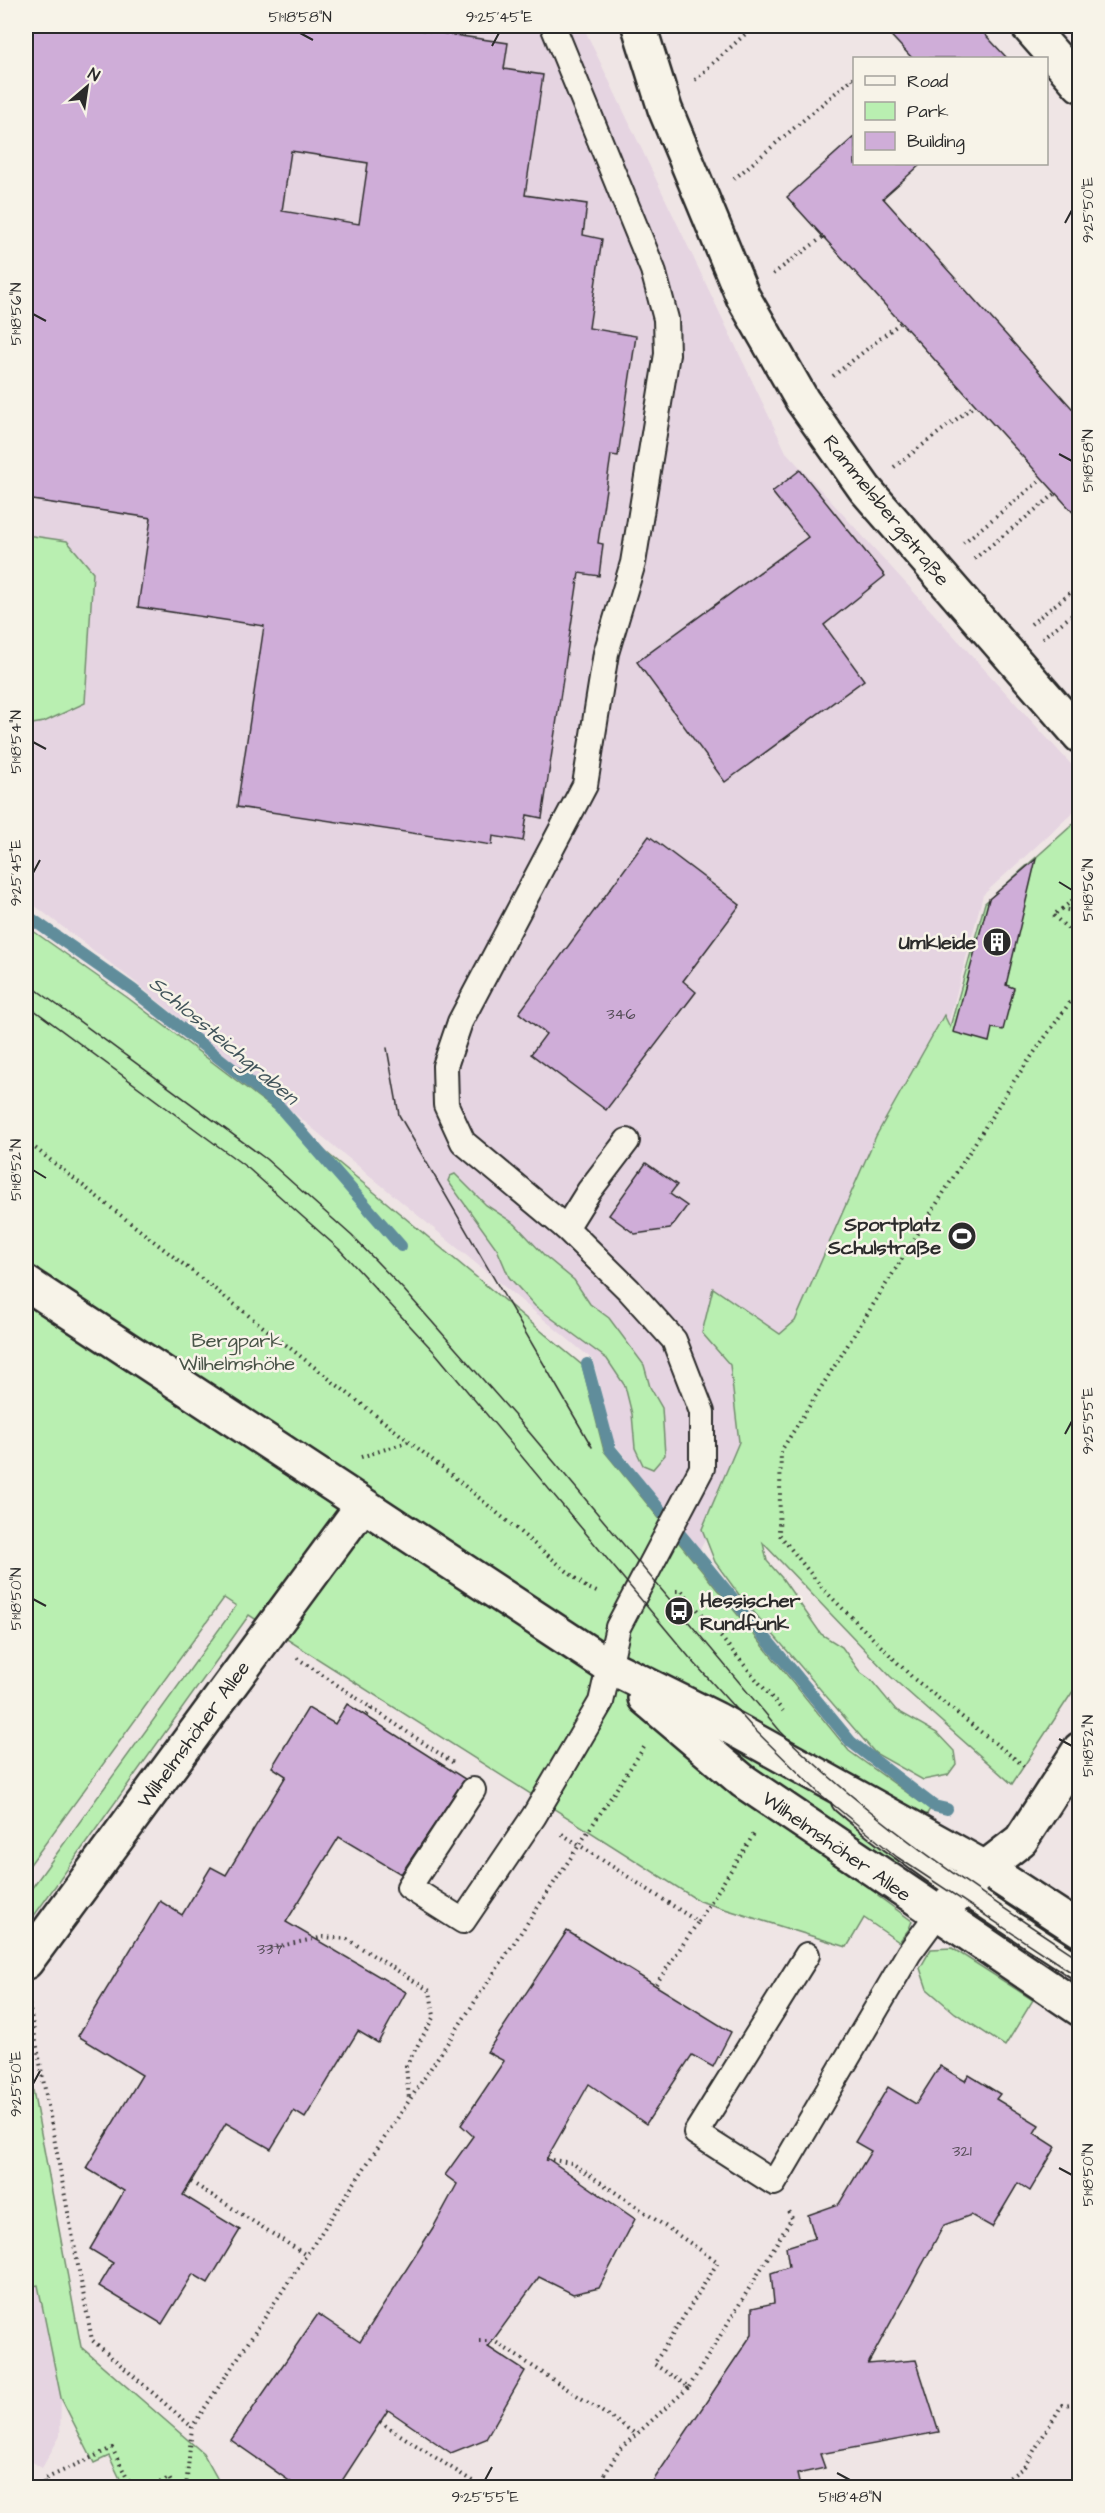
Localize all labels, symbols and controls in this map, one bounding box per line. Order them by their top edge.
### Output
text: 51°18'58"N [268,7,332,28]
text: 9°25'45"E [466,7,532,28]
north arrow [57,57,117,117]
legend [853,57,1048,165]
text: N [84,63,104,87]
text: Road [907,69,948,94]
text: Park [907,99,949,124]
text: Building [907,129,965,155]
text: 9°25'50"E [1078,177,1099,243]
text: 51°18'56"N [6,283,27,345]
street label: Rammelsbergstraße [816,429,956,593]
text: 51°18'58"N [1078,429,1099,493]
text: 51°18'54"N [6,710,27,774]
text: 9°25'45"E [6,840,27,906]
text: 51°18'56"N [1078,859,1099,921]
building icon: Umkleide [981,926,1013,958]
place label: Umkleide [899,929,976,957]
water label: Schlossteichgraben [142,969,306,1113]
house number: 346 [606,1003,636,1025]
text: 51°18'52"N [6,1139,27,1201]
place label: Sportplatz Schulstraße [827,1211,942,1262]
sports icon: Sportplatz Schulstraße [946,1220,978,1252]
park label: Bergpark Wilhelmshöhe [179,1327,295,1378]
text: 9°25'55"E [1078,1387,1099,1455]
text: 51°18'50"N [6,1568,27,1630]
place label: Hessischer Rundfunk [700,1587,801,1638]
bus stop icon: Hessischer Rundfunk [663,1595,695,1627]
street label: Wilhelmshöher Allee [131,1655,257,1814]
text: 51°18'52"N [1078,1715,1099,1777]
street label: Wilhelmshöher Allee [756,1785,917,1909]
house number: 337 [257,1938,283,1960]
text: 9°25'50"E [6,2051,27,2117]
house number: 321 [952,2140,972,2162]
text: 51°18'50"N [1078,2144,1099,2206]
text: 9°25'55"E [451,2487,519,2508]
text: 51°18'48"N [819,2487,881,2508]

